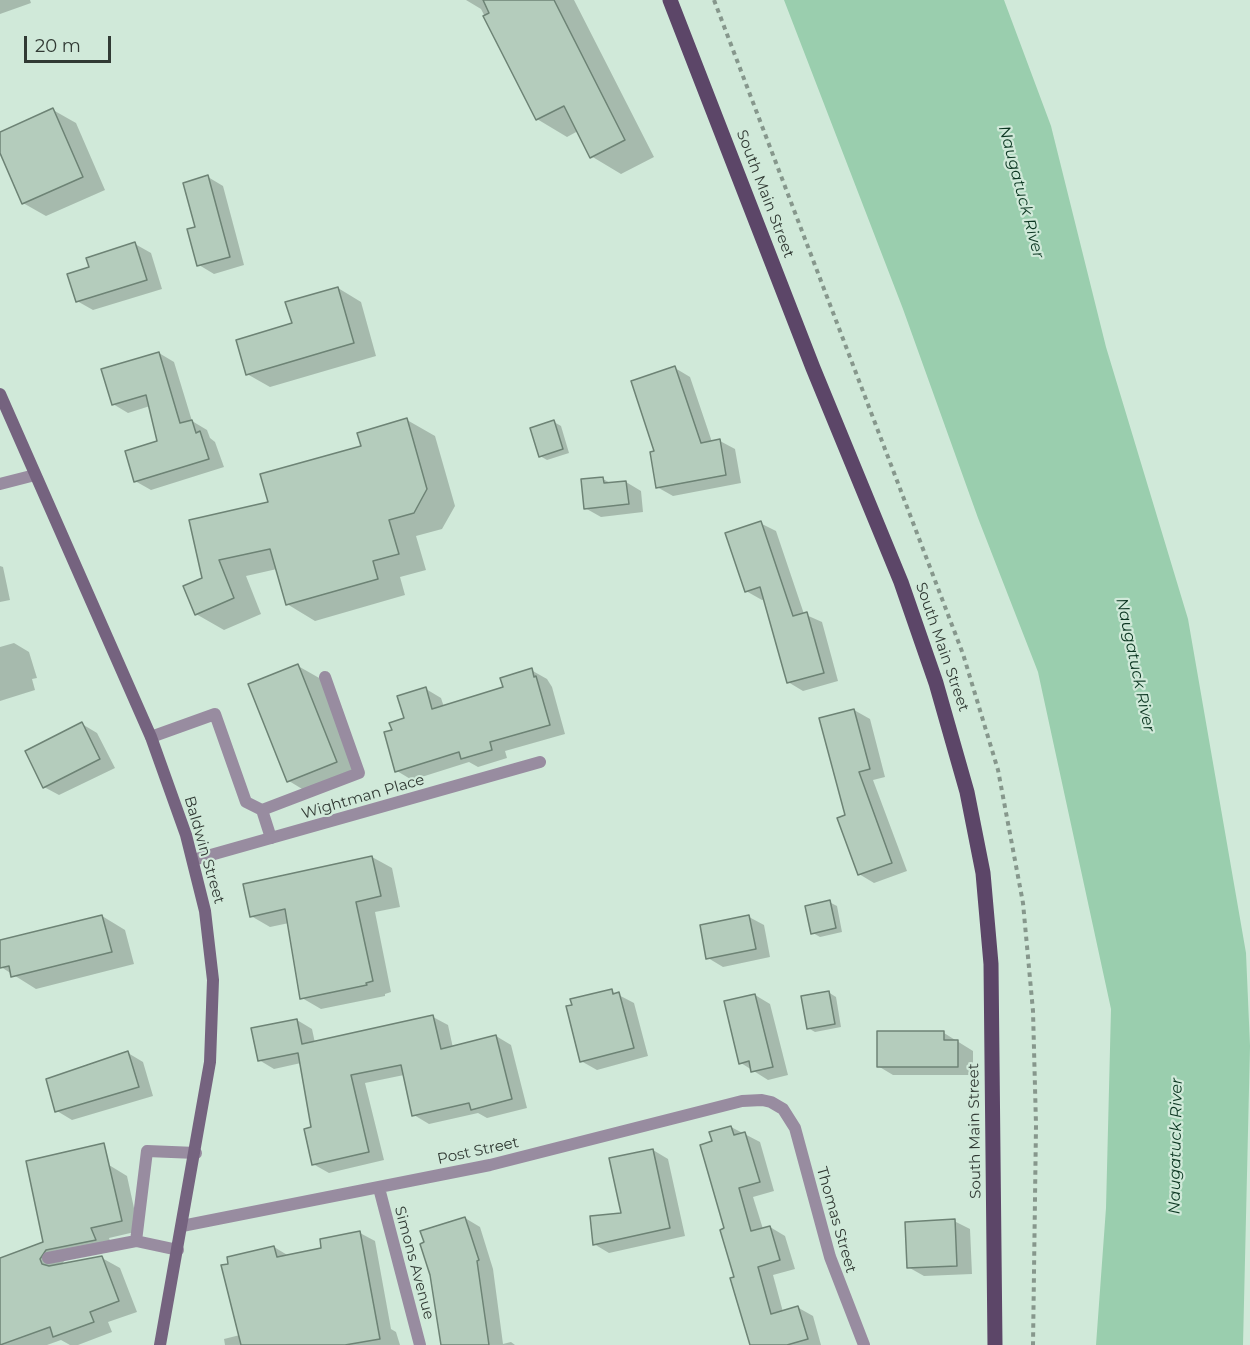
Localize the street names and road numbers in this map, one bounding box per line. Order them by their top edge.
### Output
street label: South Main Street [732,128,798,260]
street label: South Main Street [911,580,973,714]
street label: Wightman Place [300,771,426,823]
street label: Baldwin Street [180,794,228,906]
street label: South Main Street [965,1063,985,1199]
street label: Post Street [436,1134,520,1168]
street label: Thomas Street [812,1165,860,1275]
street label: Simons Avenue [390,1204,438,1322]

